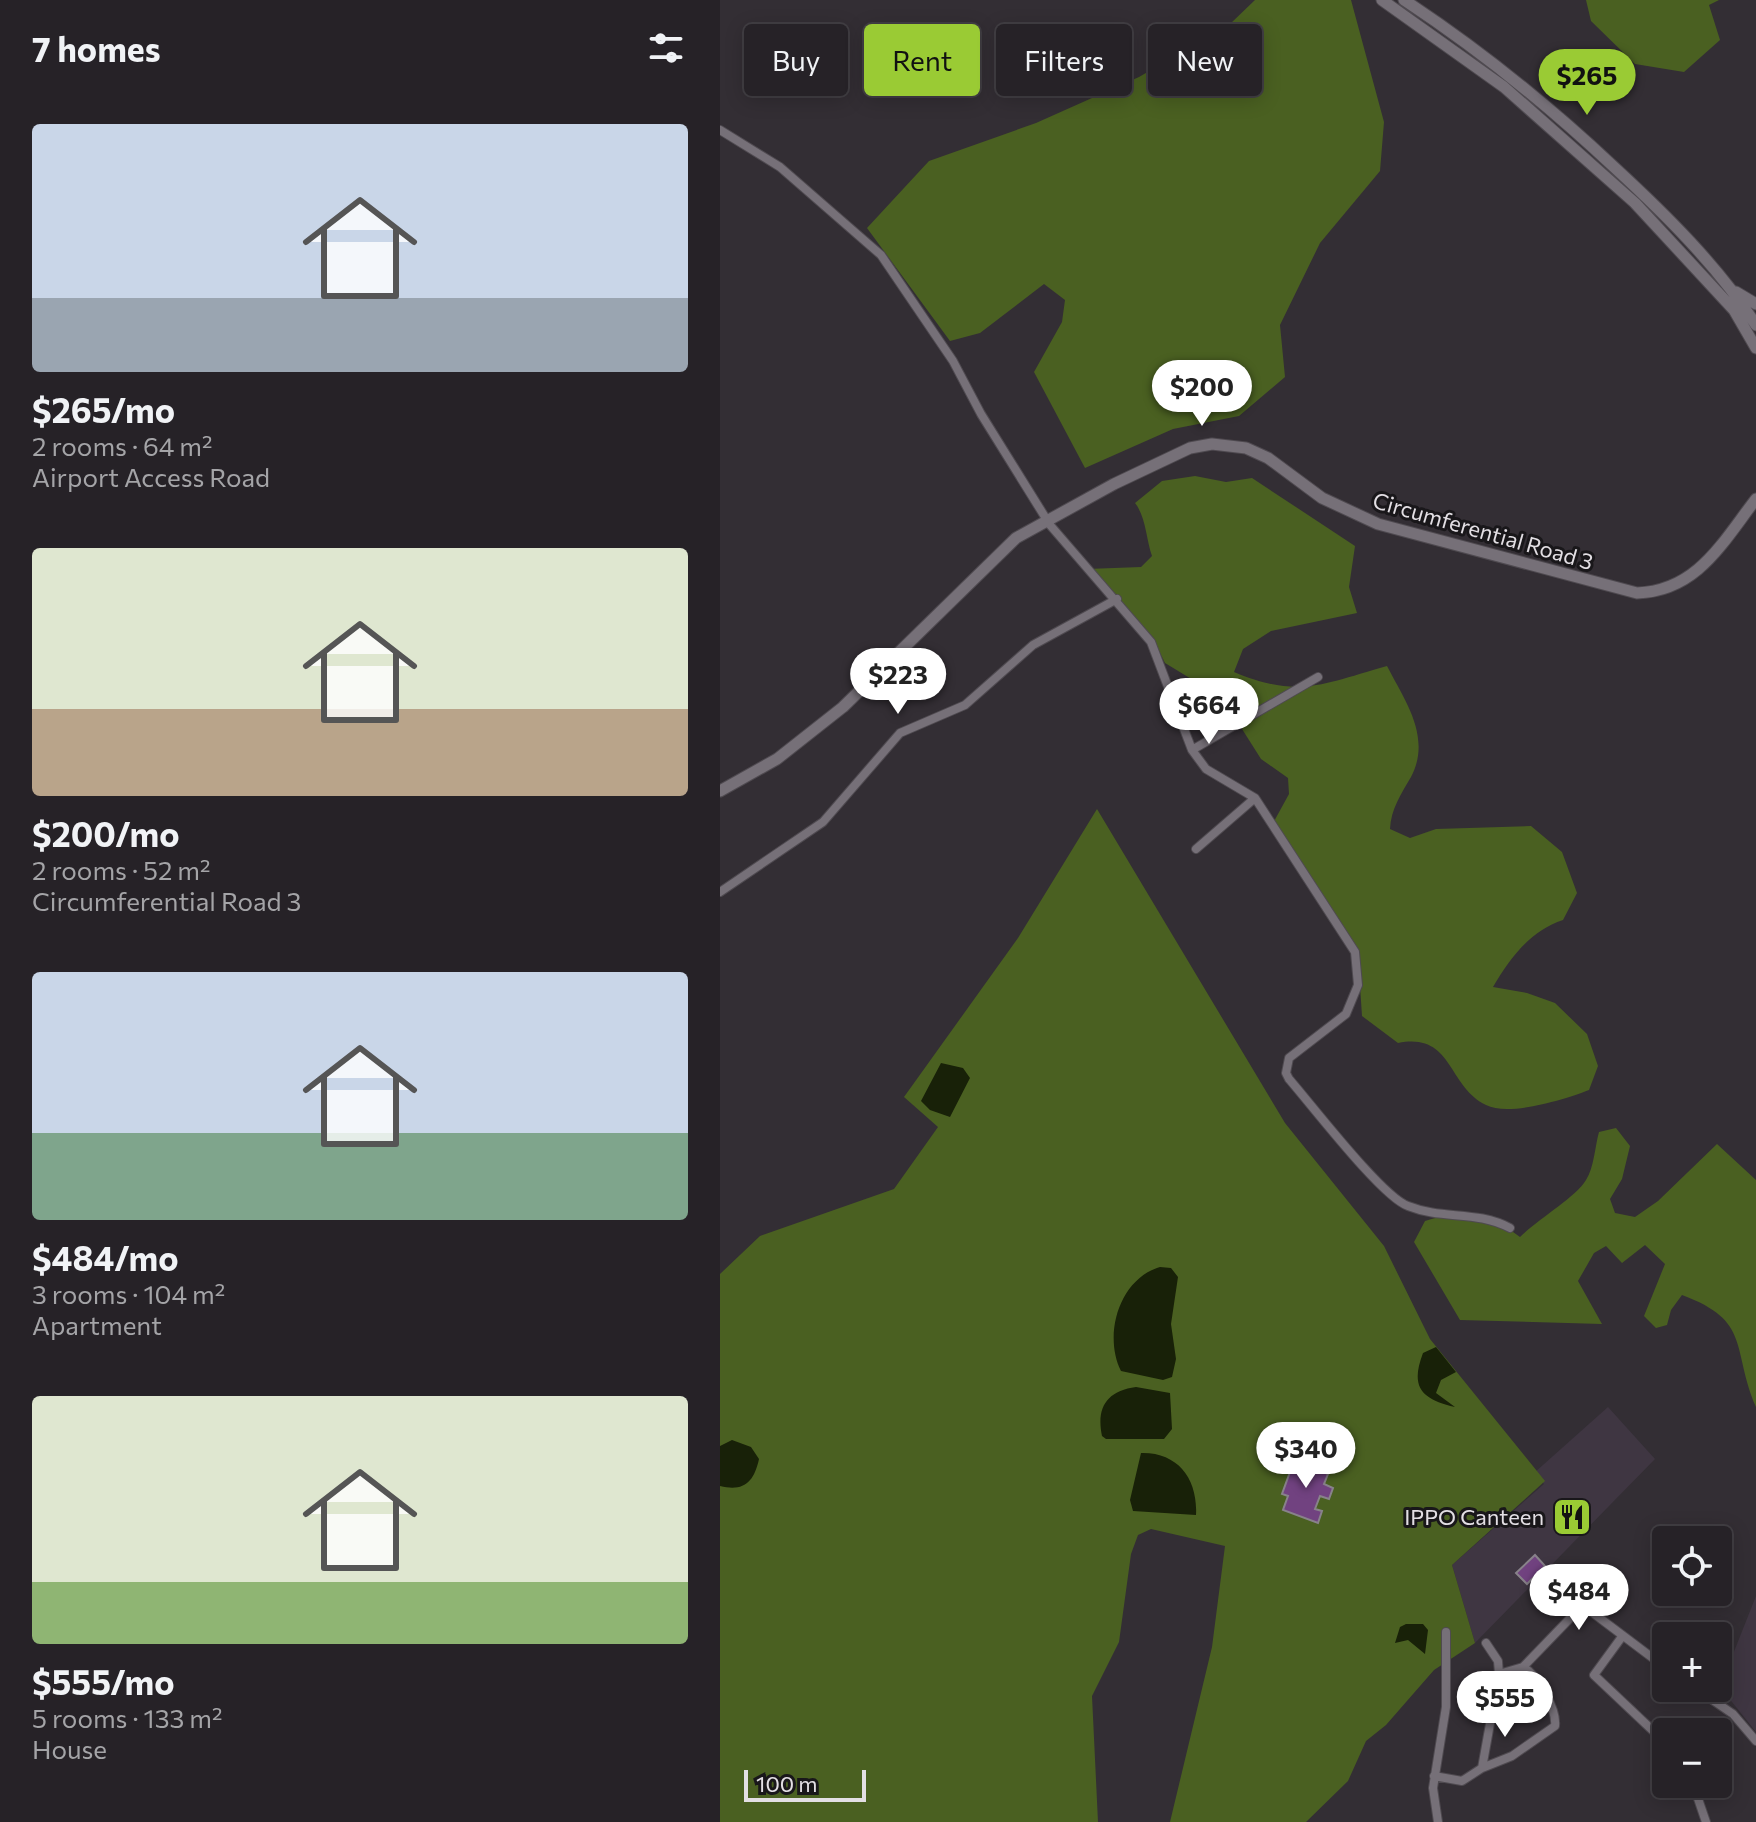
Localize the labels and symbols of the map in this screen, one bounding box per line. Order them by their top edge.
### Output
pin: $265 [1540,49,1634,117]
pin: $200 [1155,360,1249,428]
street label: Circumferential Road 3 [1370,486,1596,575]
pin: $223 [851,648,945,716]
pin: $664 [1162,678,1256,746]
pin: $340 [1259,1422,1353,1490]
restaurant icon: IPPO Canteen [1551,1496,1593,1538]
place label: IPPO Canteen [1404,1503,1544,1530]
pin: $484 [1532,1564,1626,1632]
pin: $555 [1458,1671,1552,1739]
scale bar [744,1766,866,1802]

